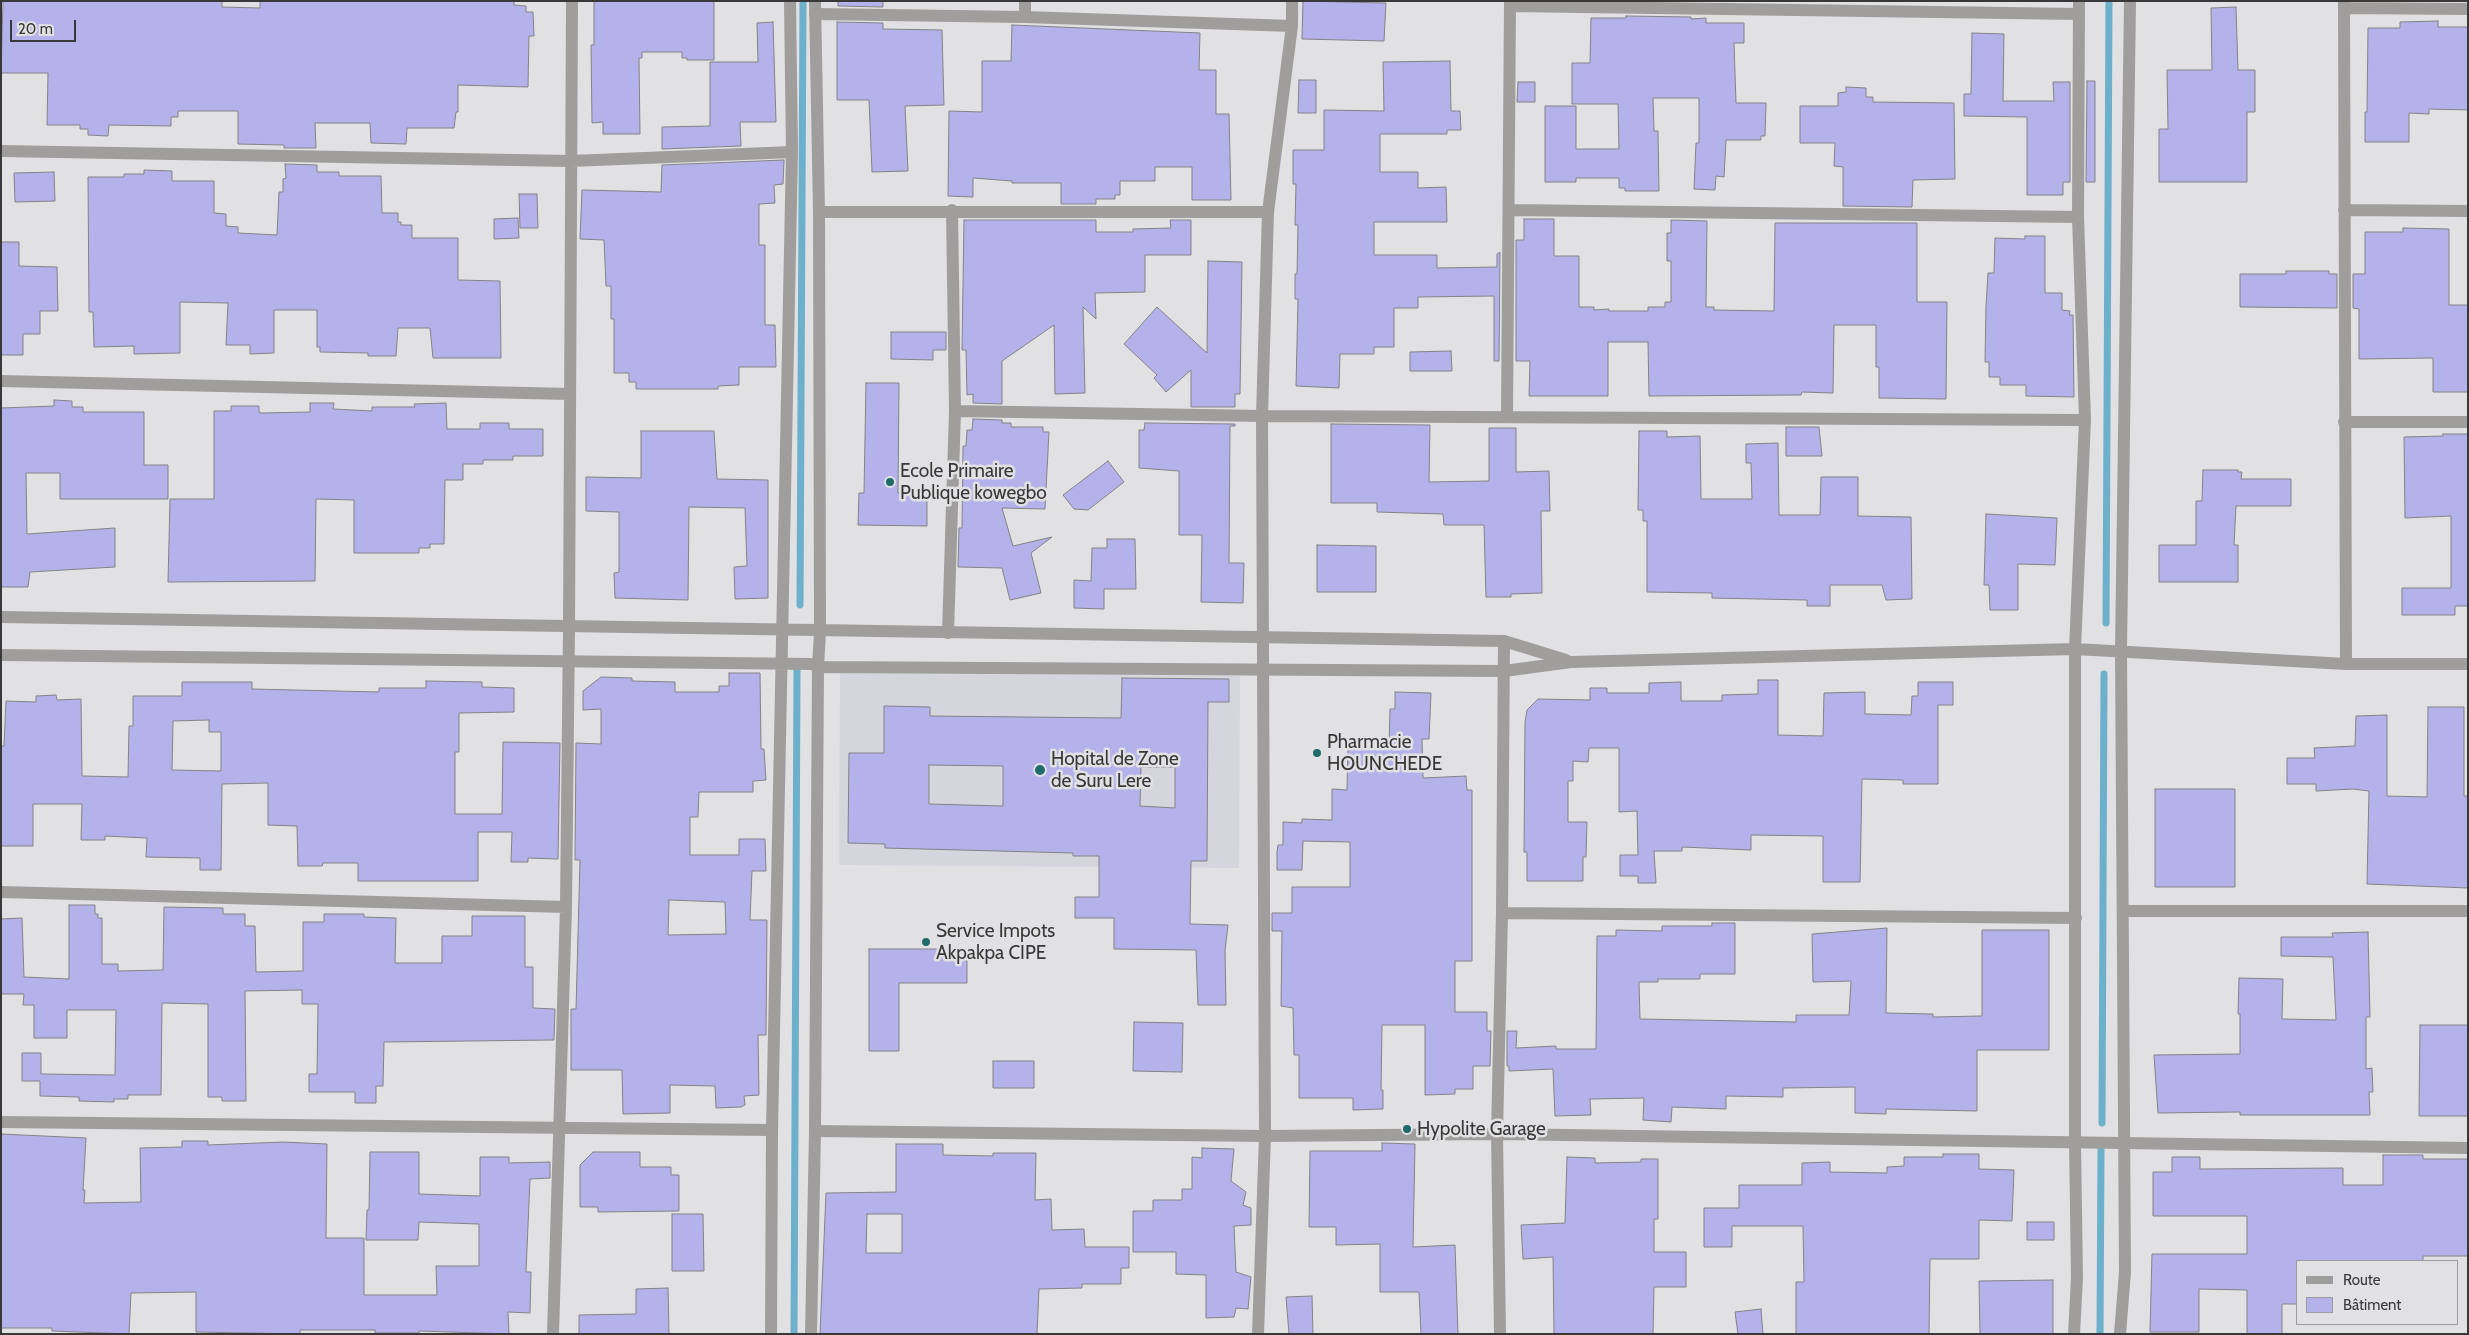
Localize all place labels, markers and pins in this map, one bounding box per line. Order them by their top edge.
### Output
place label: Ecole Primaire Publique kowegbo [900,460,1047,504]
marker: Ecole Primaire Publique kowegbo [884,476,896,488]
place label: Pharmacie HOUNCHEDE [1327,731,1442,775]
marker: Pharmacie HOUNCHEDE [1311,747,1323,759]
place label: Hopital de Zone de Suru Lere [1051,748,1179,792]
marker: Hopital de Zone de Suru Lere [1033,763,1047,777]
place label: Service Impots Akpakpa CIPE [936,920,1055,964]
marker: Service Impots Akpakpa CIPE [920,936,932,948]
place label: Hypolite Garage [1417,1118,1546,1140]
marker: Hypolite Garage [1401,1123,1413,1135]

